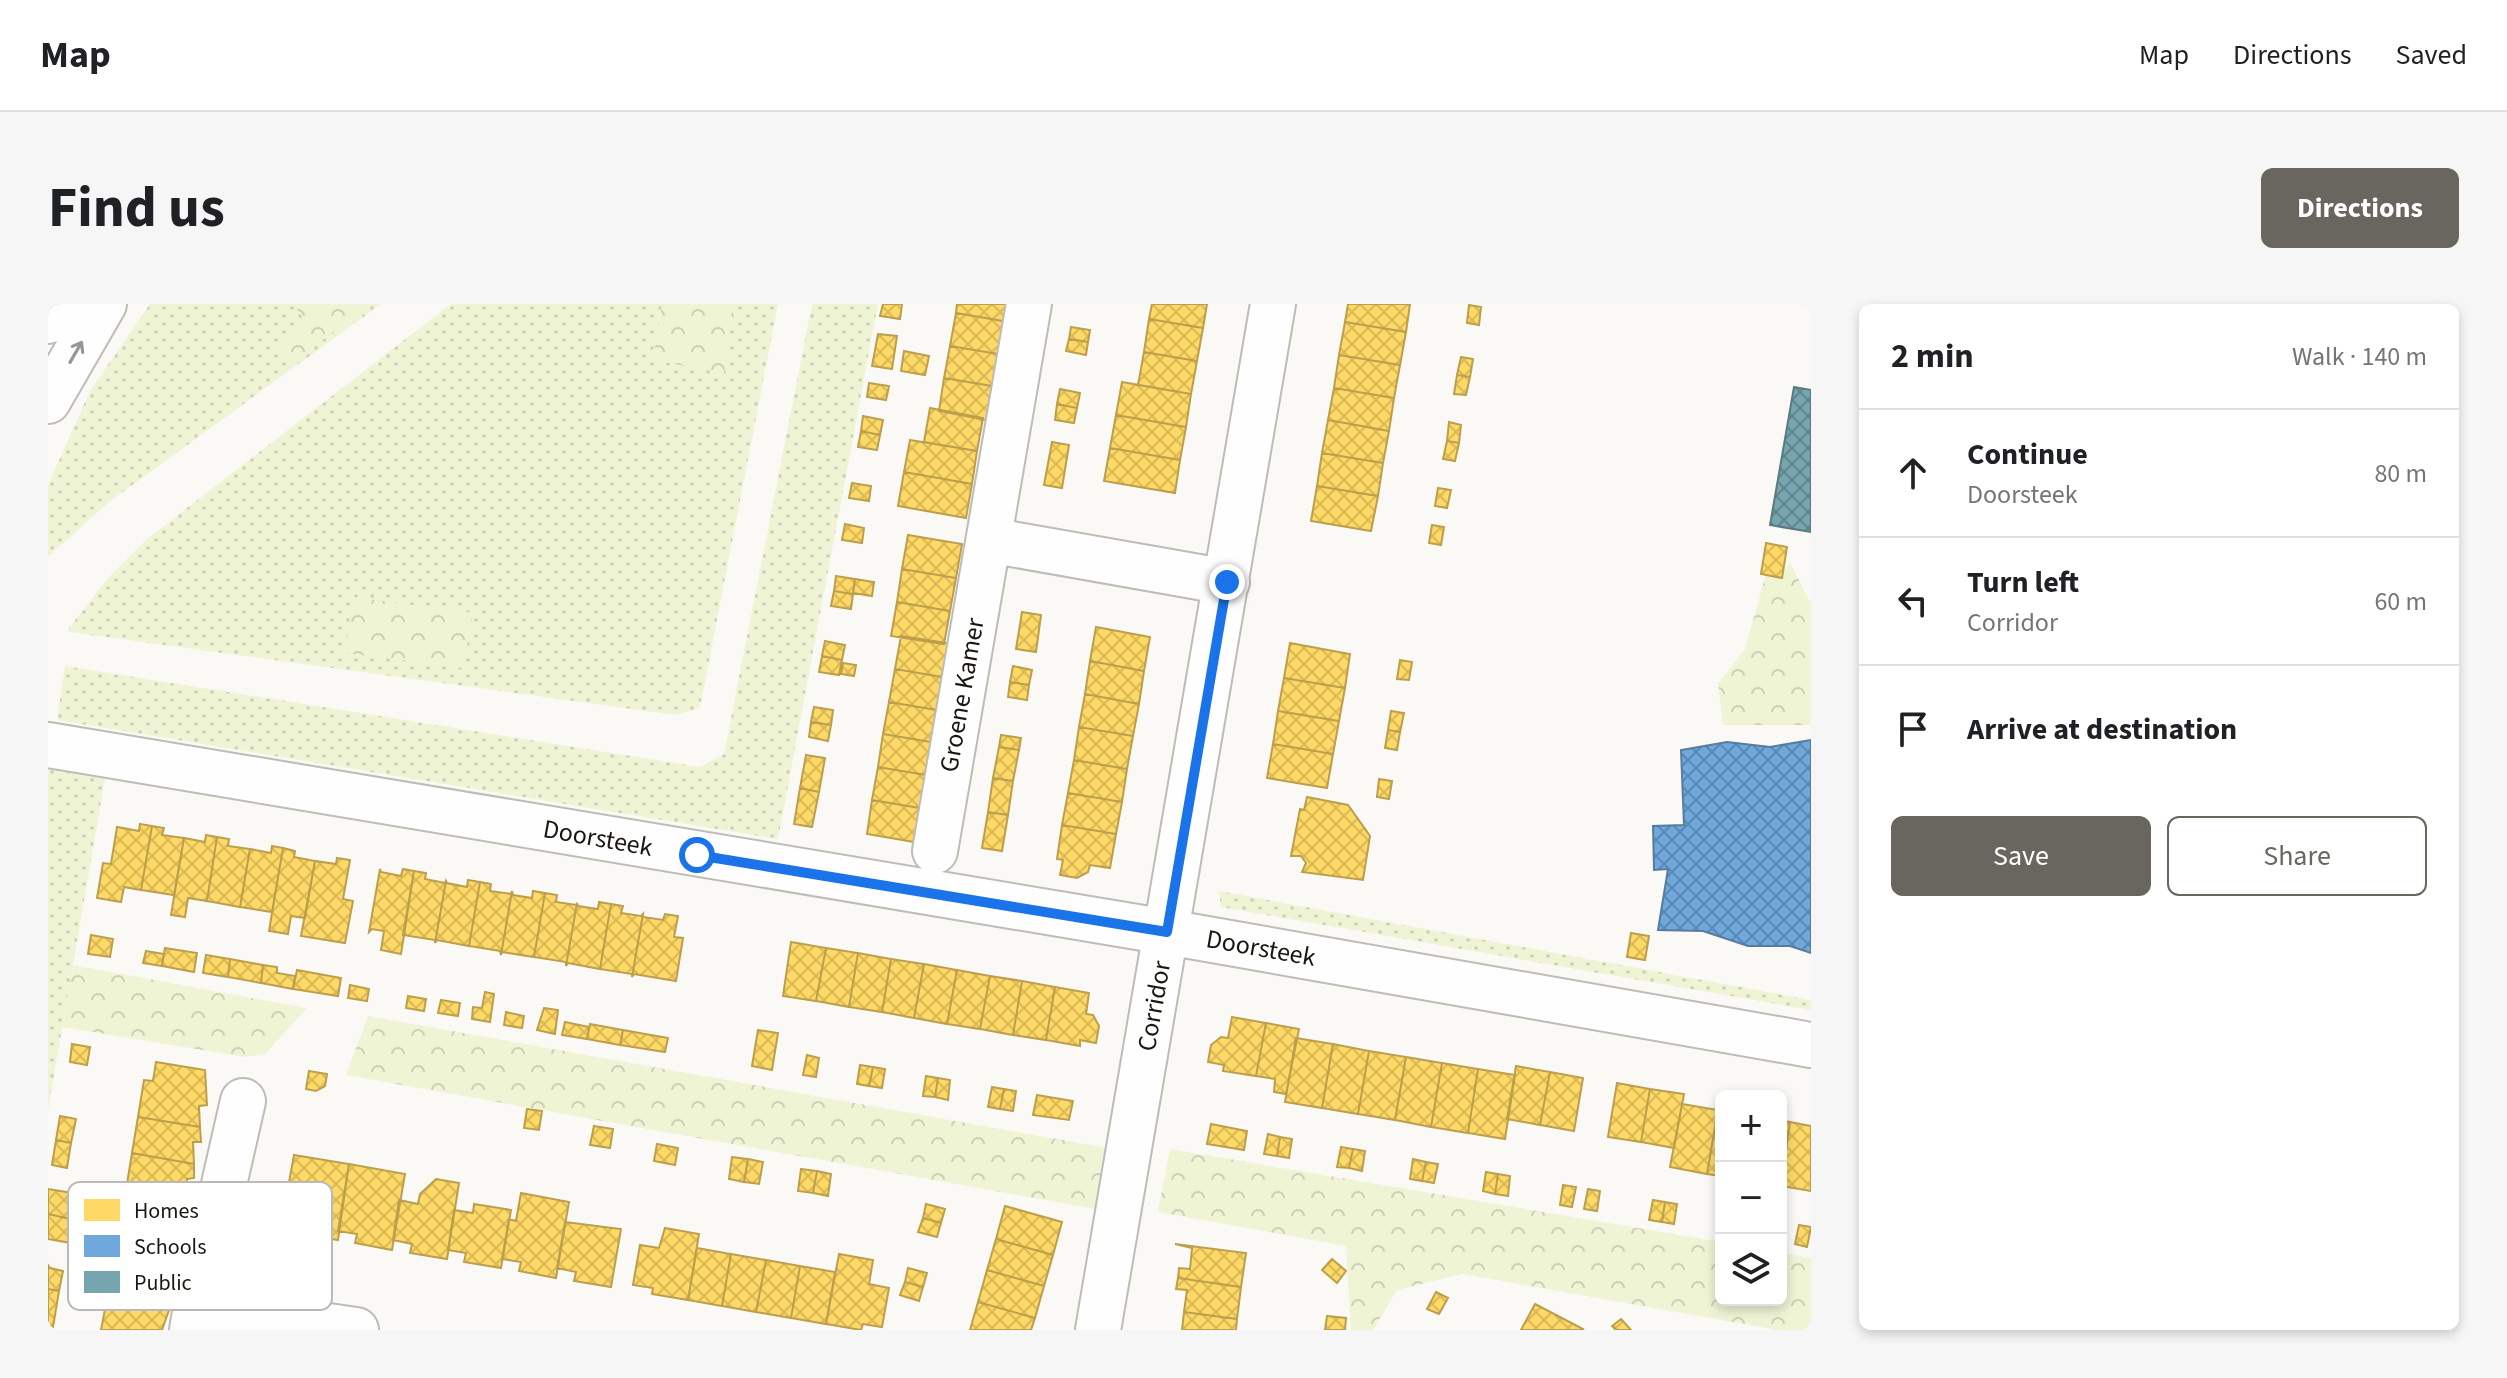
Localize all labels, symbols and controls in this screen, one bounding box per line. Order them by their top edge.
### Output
text: Map [40,28,111,82]
text: Map [2139,35,2189,75]
text: Directions [2233,35,2352,75]
text: Saved [2396,35,2467,75]
button: Directions [2261,168,2459,248]
text: Find us [48,169,225,248]
text: 2 min [1891,332,1974,381]
text: Walk · 140 m [2292,338,2427,375]
one-way arrow [69,341,84,365]
text: Continue [1967,433,2088,476]
icon: ahead [1891,451,1935,495]
text: 80 m [2374,455,2427,492]
text: Doorsteek [1967,476,2078,513]
text: Turn left [1967,561,2079,604]
route end [1209,564,1245,600]
icon: left [1891,579,1935,623]
text: 60 m [2374,583,2427,620]
text: Corridor [1967,604,2058,641]
street label: Groene Kamer [930,614,994,775]
icon: arrive [1891,707,1935,751]
text: Arrive at destination [1967,708,2237,751]
street label: Doorsteek [540,810,656,866]
button: Save [1891,816,2151,896]
button: Share [2167,816,2427,896]
route start [679,837,715,873]
street label: Doorsteek [1203,920,1319,976]
street label: Corridor [1128,957,1180,1054]
map controls [1715,1090,1787,1306]
button: + [1715,1090,1787,1162]
button: − [1715,1162,1787,1234]
legend [68,1182,332,1310]
text: Homes [134,1195,199,1227]
text: Schools [134,1231,206,1263]
button: layers [1715,1234,1787,1306]
text: Public [134,1267,192,1299]

